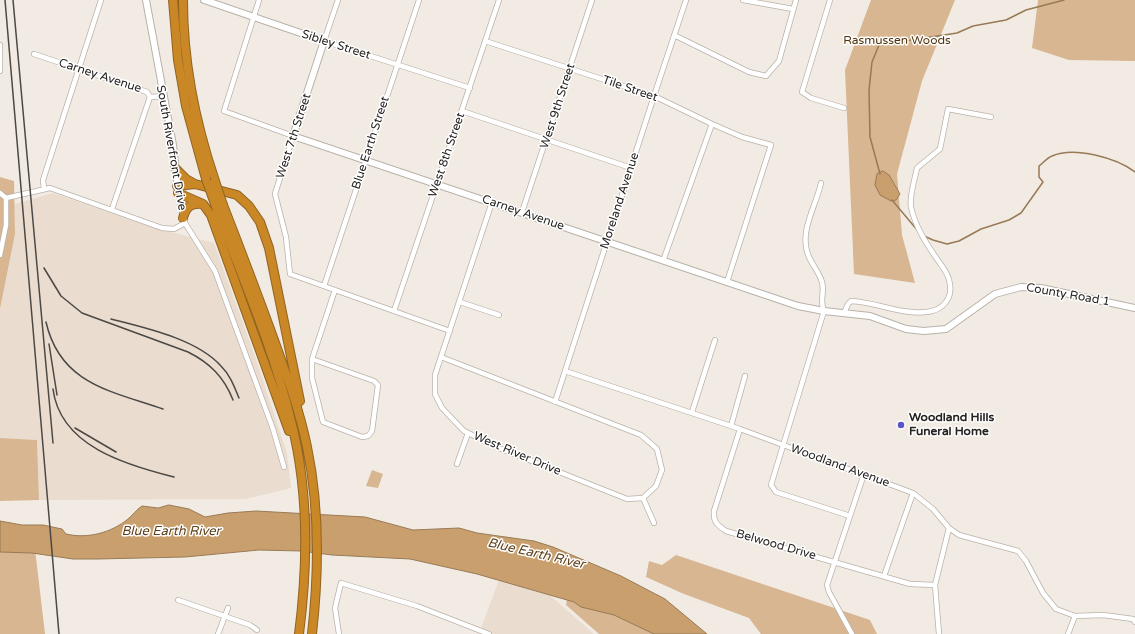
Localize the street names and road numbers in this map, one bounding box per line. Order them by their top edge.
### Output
street label: Sibley Street [300,27,372,63]
street label: Carney Avenue [57,56,143,96]
street label: West 9th Street [537,62,579,150]
street label: Tile Street [601,73,659,105]
street label: South Riverfront Drive [153,84,189,212]
street label: West 7th Street [273,92,315,180]
street label: Blue Earth Street [349,95,393,191]
street label: West 8th Street [426,111,468,199]
street label: Moreland Avenue [598,151,642,251]
street label: Carney Avenue [480,192,566,234]
street label: County Road 1 [1025,281,1111,309]
street label: West River Drive [471,429,563,479]
street label: Woodland Avenue [788,441,892,491]
street label: Belwood Drive [734,527,818,563]

